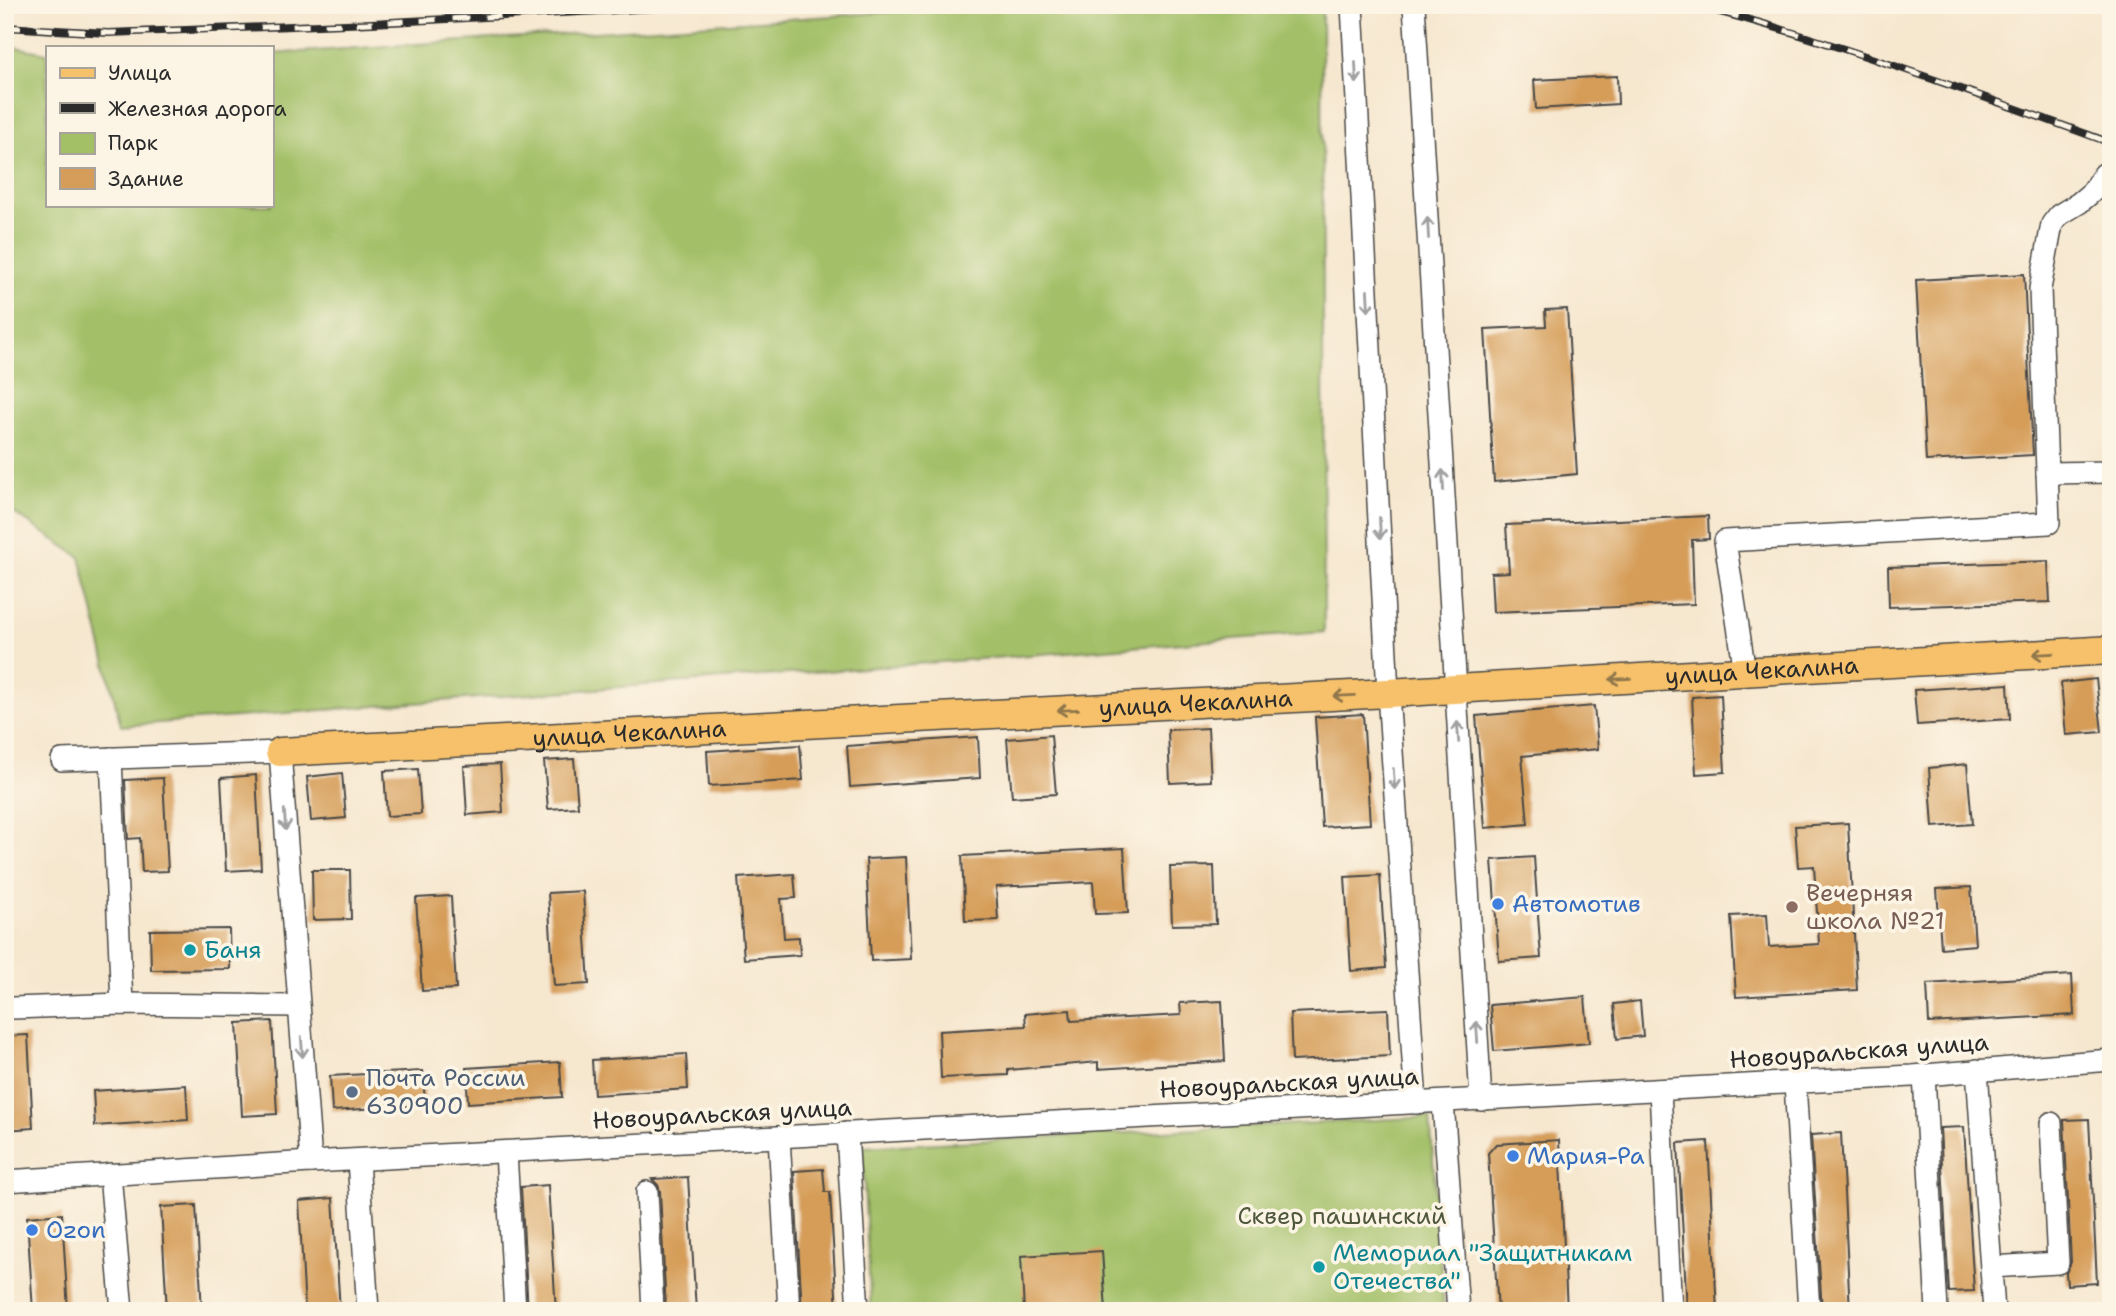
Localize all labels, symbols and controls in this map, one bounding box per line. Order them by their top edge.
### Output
legend [46,46,273,206]
text: Улица [108,59,171,87]
one-way arrow [1350,62,1363,84]
text: Железная дорога [108,95,287,123]
text: Парк [108,129,158,157]
text: Здание [108,165,184,193]
one-way arrow [1421,217,1434,240]
one-way arrow [1361,289,1374,312]
one-way arrow [1436,469,1449,492]
one-way arrow [1373,516,1386,539]
one-way arrow [2032,648,2054,661]
street label: улица Чекалина [1664,649,1860,692]
one-way arrow [1609,673,1632,686]
street label: улица Чекалина [1098,682,1293,724]
one-way arrow [1333,689,1356,702]
one-way arrow [1057,704,1080,717]
street label: улица Чекалина [532,712,727,755]
one-way arrow [1451,721,1464,743]
one-way arrow [1388,768,1401,790]
one-way arrow [279,808,292,831]
place label: Вечерняя школа №21 [1806,877,1945,937]
place label: Автомотив [1512,888,1641,920]
marker: Автомотив [1490,896,1506,912]
marker: Вечерняя школа №21 [1784,899,1800,915]
place label: Баня [204,934,262,966]
marker: Баня [182,942,198,958]
one-way arrow [1470,1021,1483,1044]
street label: Новоуральская улица [1728,1026,1990,1076]
one-way arrow [296,1035,309,1057]
street label: Новоуральская улица [1158,1060,1420,1106]
place label: Почта России 630900 [366,1062,526,1122]
marker: Почта России 630900 [344,1084,360,1100]
street label: Новоуральская улица [591,1091,853,1137]
place label: Мария-Ра [1527,1140,1645,1172]
marker: Мария-Ра [1505,1148,1521,1164]
park label: Сквер пашинский [1237,1200,1447,1232]
place label: Ozon [46,1214,106,1246]
marker: Ozon [24,1222,40,1238]
place label: Мемориал "Защитникам Отечества" [1333,1237,1632,1297]
marker: Мемориал "Защитникам Отечества" [1311,1259,1327,1275]

